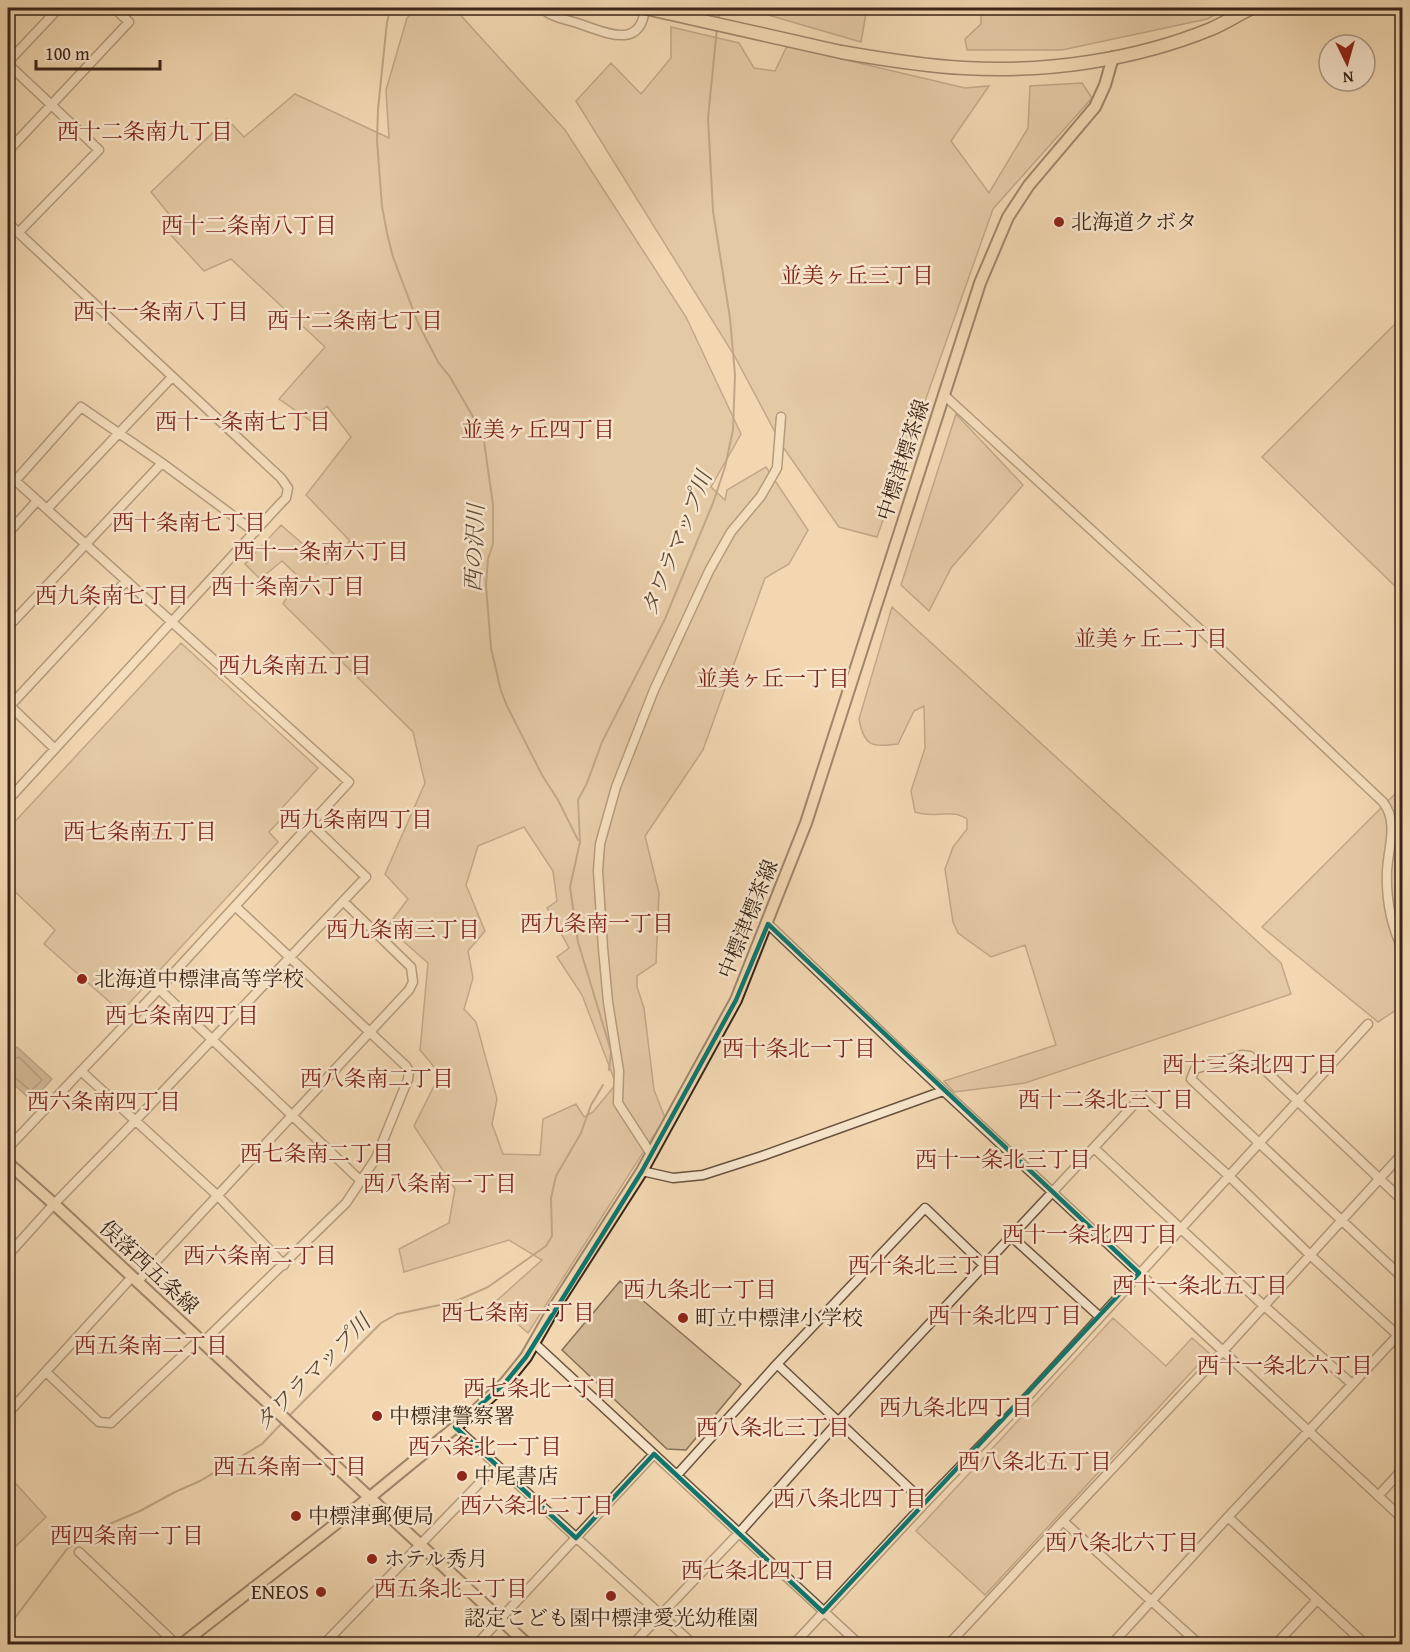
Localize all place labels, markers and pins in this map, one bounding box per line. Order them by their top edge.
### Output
place label: 北海道クボタ [1071,206,1197,237]
marker: 北海道クボタ [1052,215,1066,229]
place label: 北海道中標津高等学校 [94,963,304,994]
marker: 北海道中標津高等学校 [75,972,89,986]
place label: 町立中標津小学校 [695,1302,863,1333]
marker: 町立中標津小学校 [676,1311,690,1325]
place label: 中標津警察署 [389,1400,515,1431]
marker: 中標津警察署 [370,1409,384,1423]
place label: 中尾書店 [474,1460,558,1491]
marker: 中尾書店 [455,1469,469,1483]
place label: 中標津郵便局 [308,1500,434,1531]
marker: 中標津郵便局 [289,1509,303,1523]
place label: ホテル秀月 [384,1543,488,1574]
marker: ホテル秀月 [365,1552,379,1566]
place label: ENEOS [251,1576,309,1607]
marker: ENEOS [314,1585,328,1599]
marker: 認定こども園中標津愛光幼稚園 [604,1589,618,1603]
place label: 認定こども園中標津愛光幼稚園 [464,1602,758,1633]

